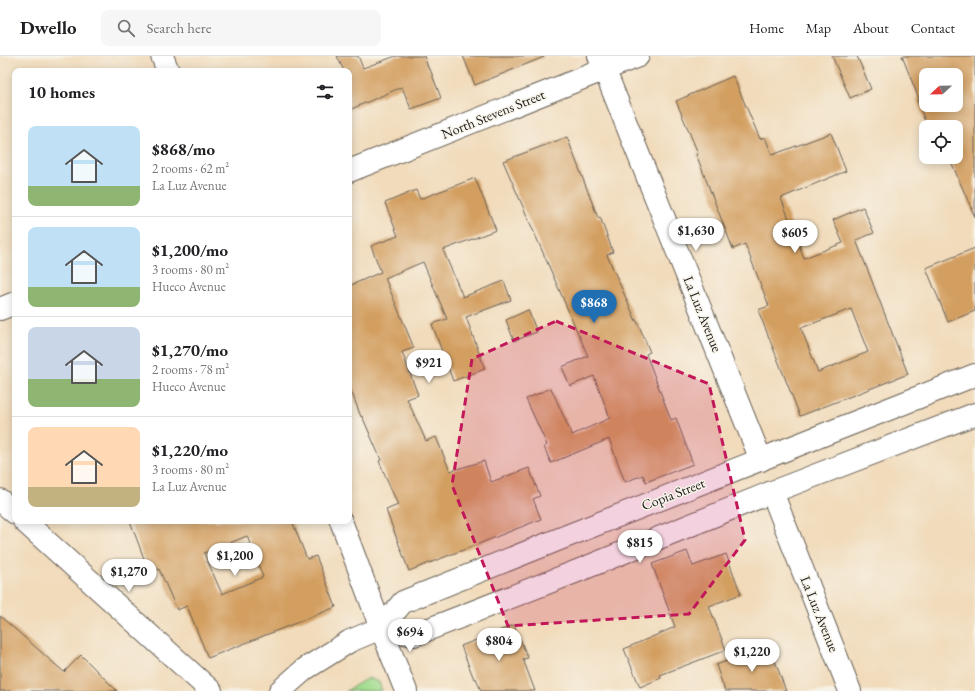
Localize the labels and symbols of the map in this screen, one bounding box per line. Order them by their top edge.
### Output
north arrow [919,68,963,112]
street label: North Stevens Street [439,85,548,143]
pin: $1,630 [663,218,729,252]
pin: $605 [771,220,819,254]
street label: La Luz Avenue [680,273,727,355]
pin: $868 [570,290,618,324]
pin: $921 [405,350,453,384]
street label: Copia Street [639,473,708,514]
pin: $815 [616,530,664,564]
pin: $1,200 [202,543,268,577]
pin: $1,270 [96,559,162,593]
street label: La Luz Avenue [797,573,844,655]
pin: $694 [386,619,434,653]
pin: $804 [475,628,523,662]
pin: $1,220 [719,639,785,673]

